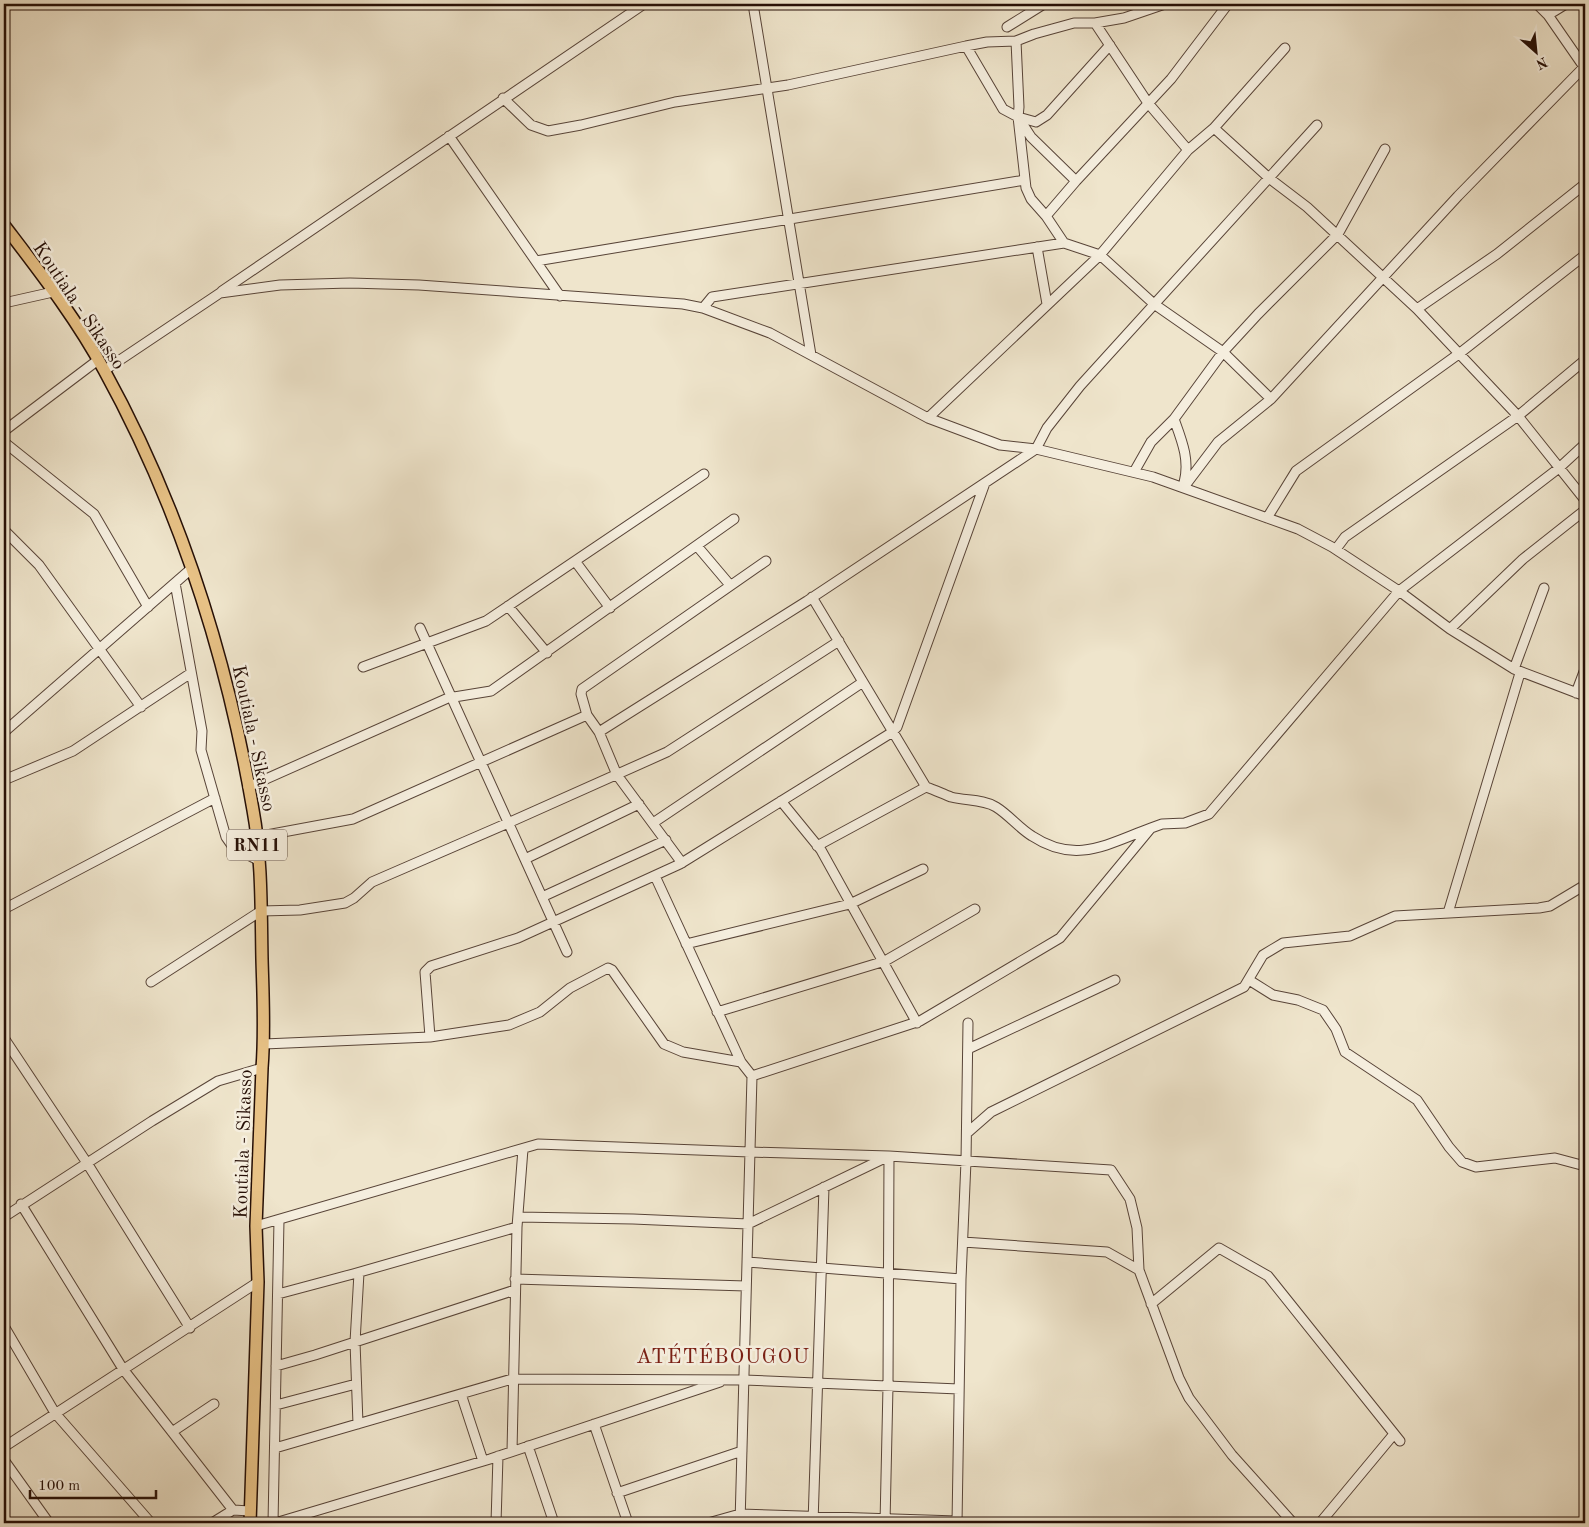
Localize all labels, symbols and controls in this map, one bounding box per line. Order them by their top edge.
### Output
north arrow [1512,28,1562,78]
text: N [1533,54,1549,71]
street label: Koutiala - Sikasso [28,239,128,374]
street label: Koutiala - Sikasso [228,663,277,814]
road number: RN11 [227,830,287,860]
street label: Koutiala - Sikasso [232,1069,257,1219]
district label: ATÉTÉBOUGOU [636,1343,810,1368]
scale bar [30,1467,156,1499]
text: 100 m [38,1479,80,1494]

